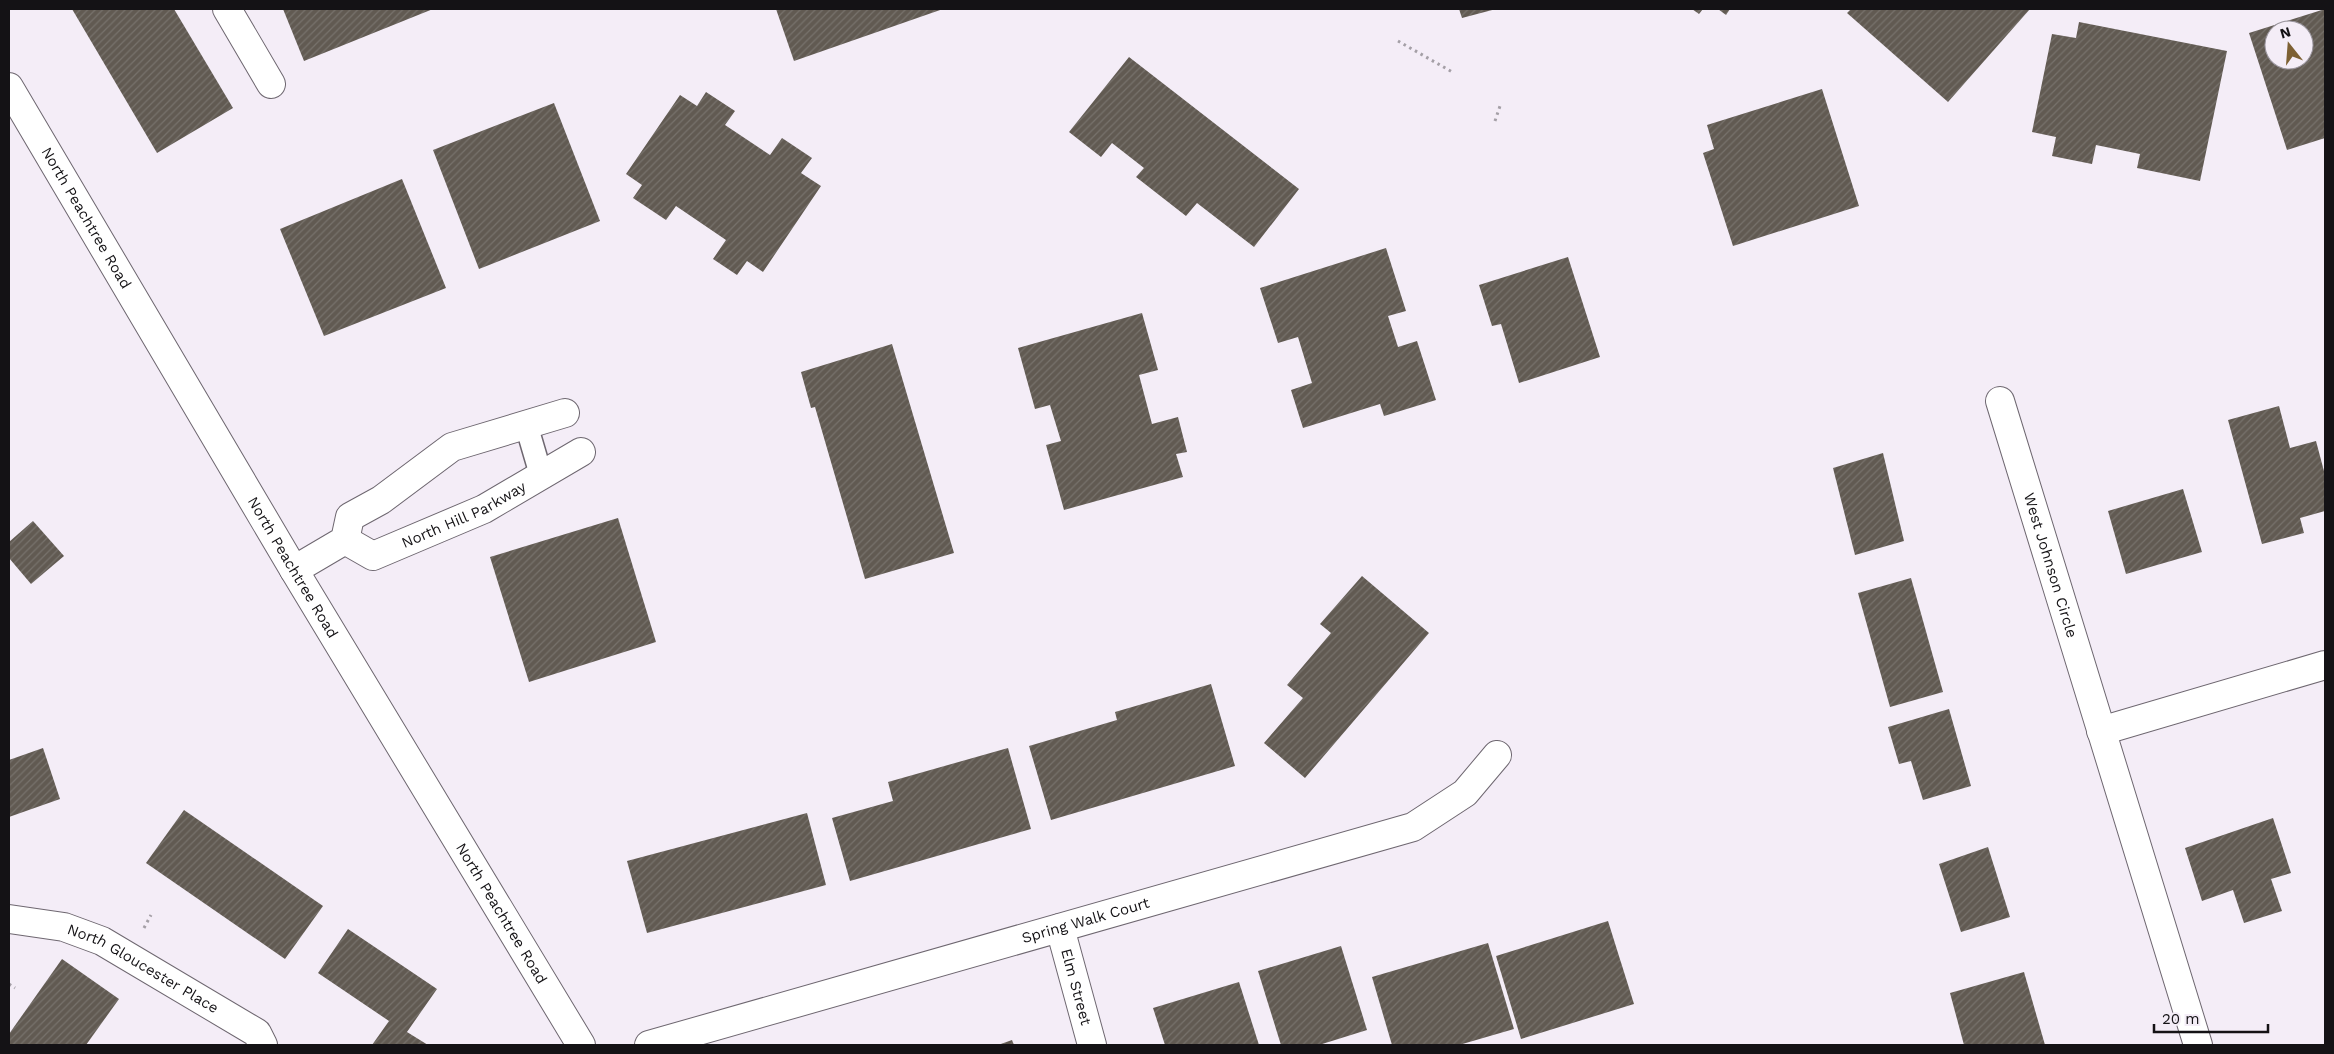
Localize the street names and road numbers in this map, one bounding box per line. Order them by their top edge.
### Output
street label: North Peachtree Road [37,144,135,292]
street label: North Hill Parkway [399,477,529,552]
street label: West Johnson Circle [2020,491,2081,640]
street label: North Peachtree Road [244,494,342,641]
street label: North Peachtree Road [452,840,551,987]
street label: Spring Walk Court [1020,893,1152,947]
street label: North Gloucester Place [65,920,222,1017]
street label: Elm Street [1057,946,1095,1028]

